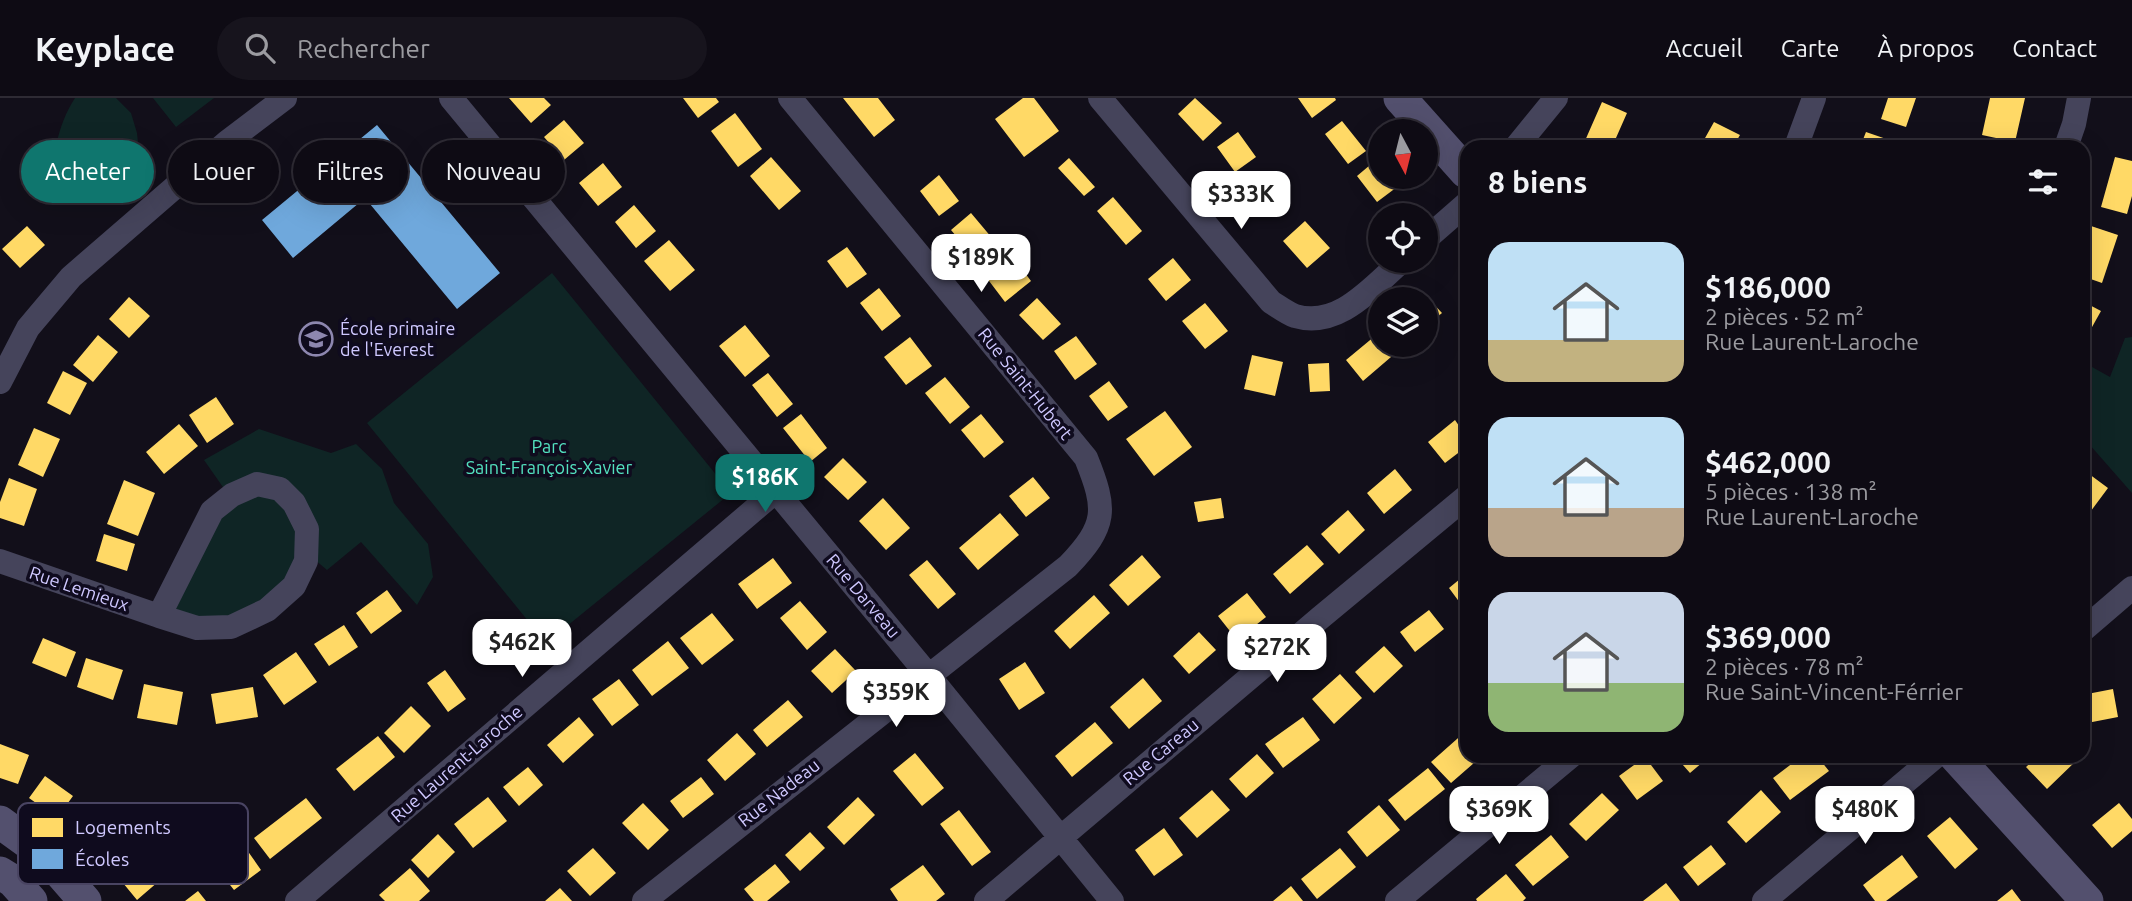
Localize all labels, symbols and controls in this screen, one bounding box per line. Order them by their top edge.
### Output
search box [217,17,707,80]
icon: search [241,29,279,67]
text: Keyplace [35,30,175,67]
text: Rechercher [297,34,430,63]
text: Accueil [1666,35,1743,62]
text: Carte [1781,35,1840,62]
text: À propos [1878,35,1974,62]
text: Contact [2012,35,2097,62]
north arrow [1368,119,1438,189]
map controls [1368,119,1438,357]
chip: Acheter [21,140,154,203]
chip: Louer [168,140,279,203]
chip: Filtres [293,140,408,203]
chip: Nouveau [422,140,565,203]
icon: filters [2024,163,2062,201]
text: 8 biens [1488,165,1587,199]
pin: $333K [1192,172,1290,231]
text: $333K [1207,181,1275,206]
button: locate [1368,203,1438,273]
pin: $189K [932,234,1030,294]
text: $189K [947,244,1015,269]
icon: home [1544,270,1628,354]
text: $186,000 [1705,270,1831,304]
button: layers [1368,287,1438,357]
text: 2 pièces · 52 m² [1705,304,1864,329]
place label: École primaire de l'Everest [340,317,455,359]
school or university icon: École primaire de l'Everest [297,320,335,358]
street label: Rue Saint-Hubert [975,323,1077,443]
text: Rue Laurent-Laroche [1705,329,1919,354]
park label: Parc Saint-François-Xavier [466,436,633,477]
icon: home [1544,445,1628,529]
text: $462,000 [1705,445,1831,479]
pin: $186K [716,454,814,514]
text: $186K [731,464,799,489]
text: 5 pièces · 138 m² [1705,479,1877,504]
text: Rue Laurent-Laroche [1705,504,1919,529]
street label: Rue Darveau [823,549,905,641]
street label: Rue Lemieux [27,562,132,614]
pin: $462K [473,620,571,679]
icon: home [1544,620,1628,704]
text: $369,000 [1705,620,1831,654]
pin: $272K [1228,624,1326,684]
text: $462K [488,629,556,654]
text: $272K [1243,634,1311,659]
text: 2 pièces · 78 m² [1705,654,1864,679]
pin: $359K [847,670,945,729]
text: $359K [862,679,930,704]
text: Rue Saint-Vincent-Férrier [1705,679,1963,704]
street label: Rue Laurent-Laroche [387,701,526,826]
street label: Rue Careau [1119,714,1202,789]
street label: Rue Nadeau [734,754,823,830]
pin: $369K [1450,786,1548,846]
pin: $480K [1816,786,1914,846]
text: $369K [1465,796,1533,821]
text: $480K [1831,796,1899,821]
legend [18,803,248,884]
text: Logements [75,816,171,838]
text: Écoles [75,848,129,870]

